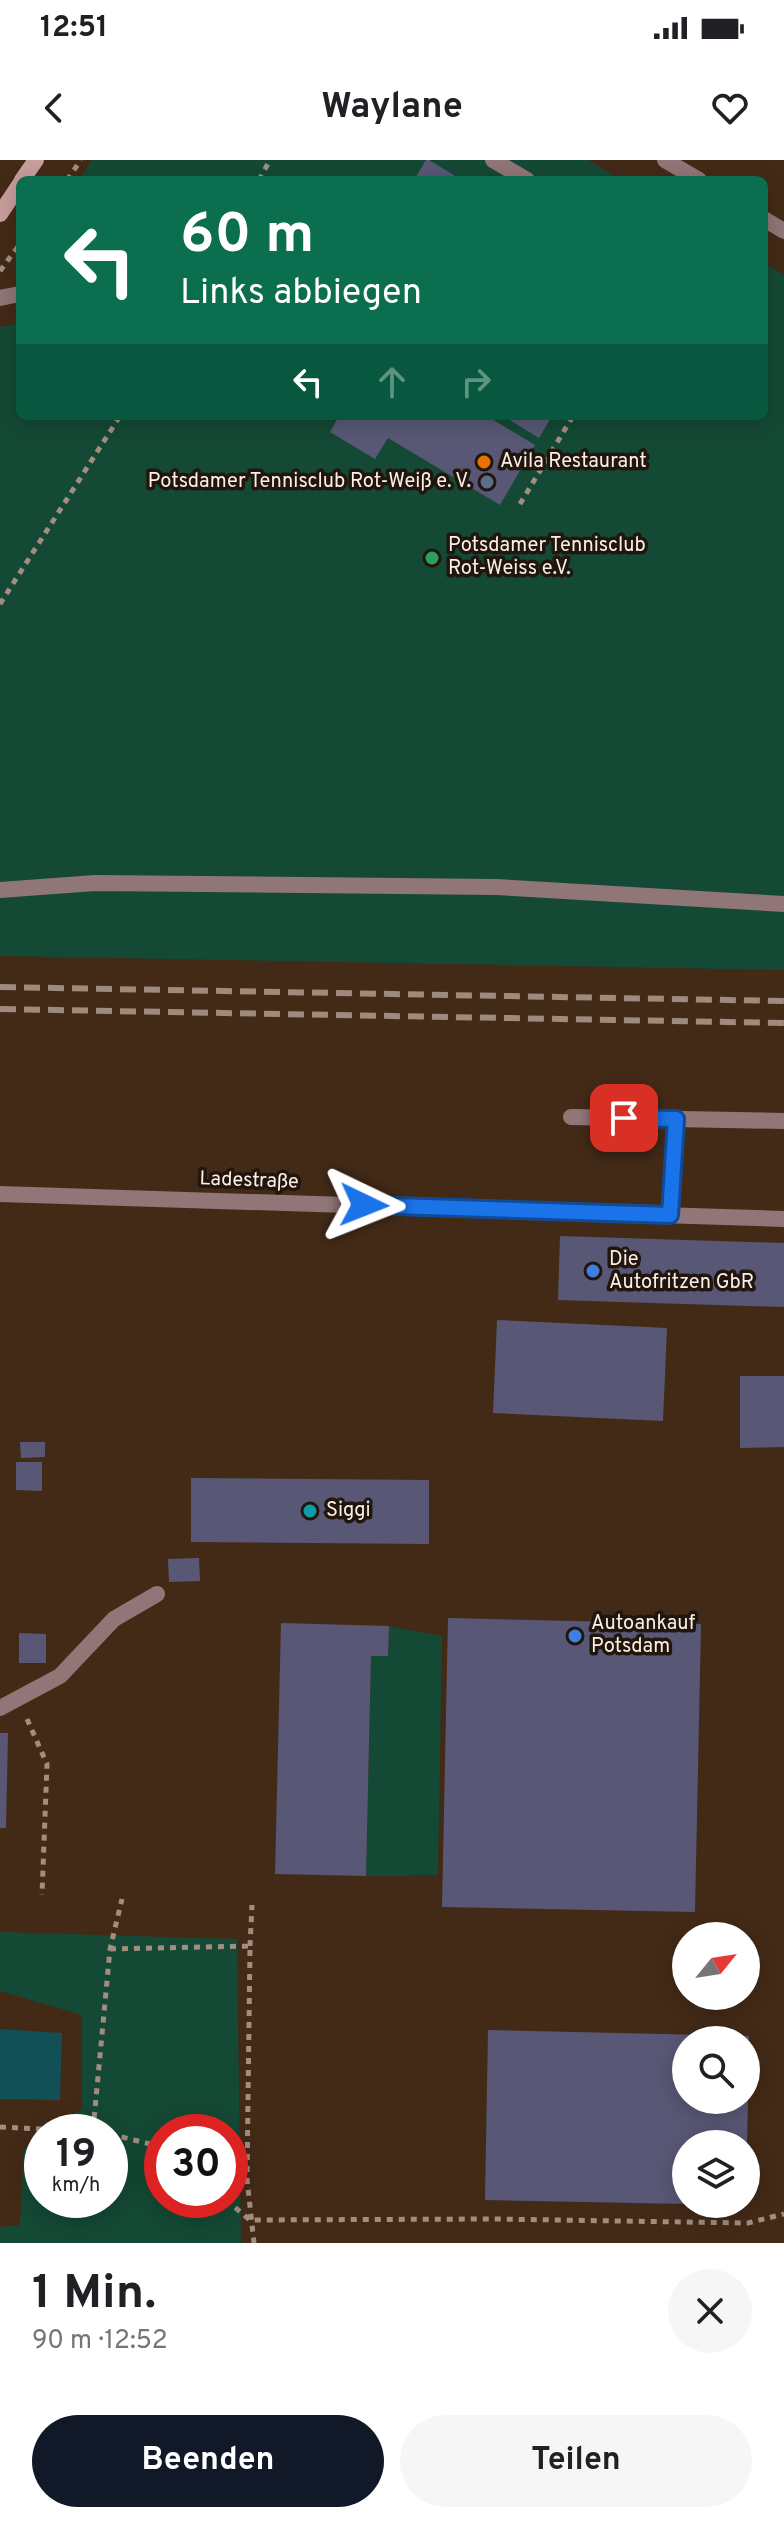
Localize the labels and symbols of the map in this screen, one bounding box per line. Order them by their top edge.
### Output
place label: Avila Restaurant [500,449,647,475]
marker: Avila Restaurant [475,453,493,471]
place label: Potsdamer Tennisclub Rot-Weiß e. V. [148,469,471,495]
marker: Potsdamer Tennisclub Rot-Weiß e. V. [478,473,496,491]
place label: Potsdamer Tennisclub Rot-Weiss e.V. [448,533,646,582]
marker: Potsdamer Tennisclub Rot-Weiss e.V. [423,549,441,567]
pin [590,1084,658,1152]
position arrow [322,1163,406,1247]
street label: Ladestraße [199,1166,299,1196]
place label: Die Autofritzen GbR [609,1247,754,1296]
marker: Die Autofritzen GbR [584,1262,602,1280]
place label: Siggi [326,1498,371,1524]
marker: Siggi [301,1502,319,1520]
place label: Autoankauf Potsdam [591,1611,695,1660]
marker: Autoankauf Potsdam [566,1627,584,1645]
north arrow [672,1922,760,2010]
speed limit sign: 30 [144,2114,248,2218]

